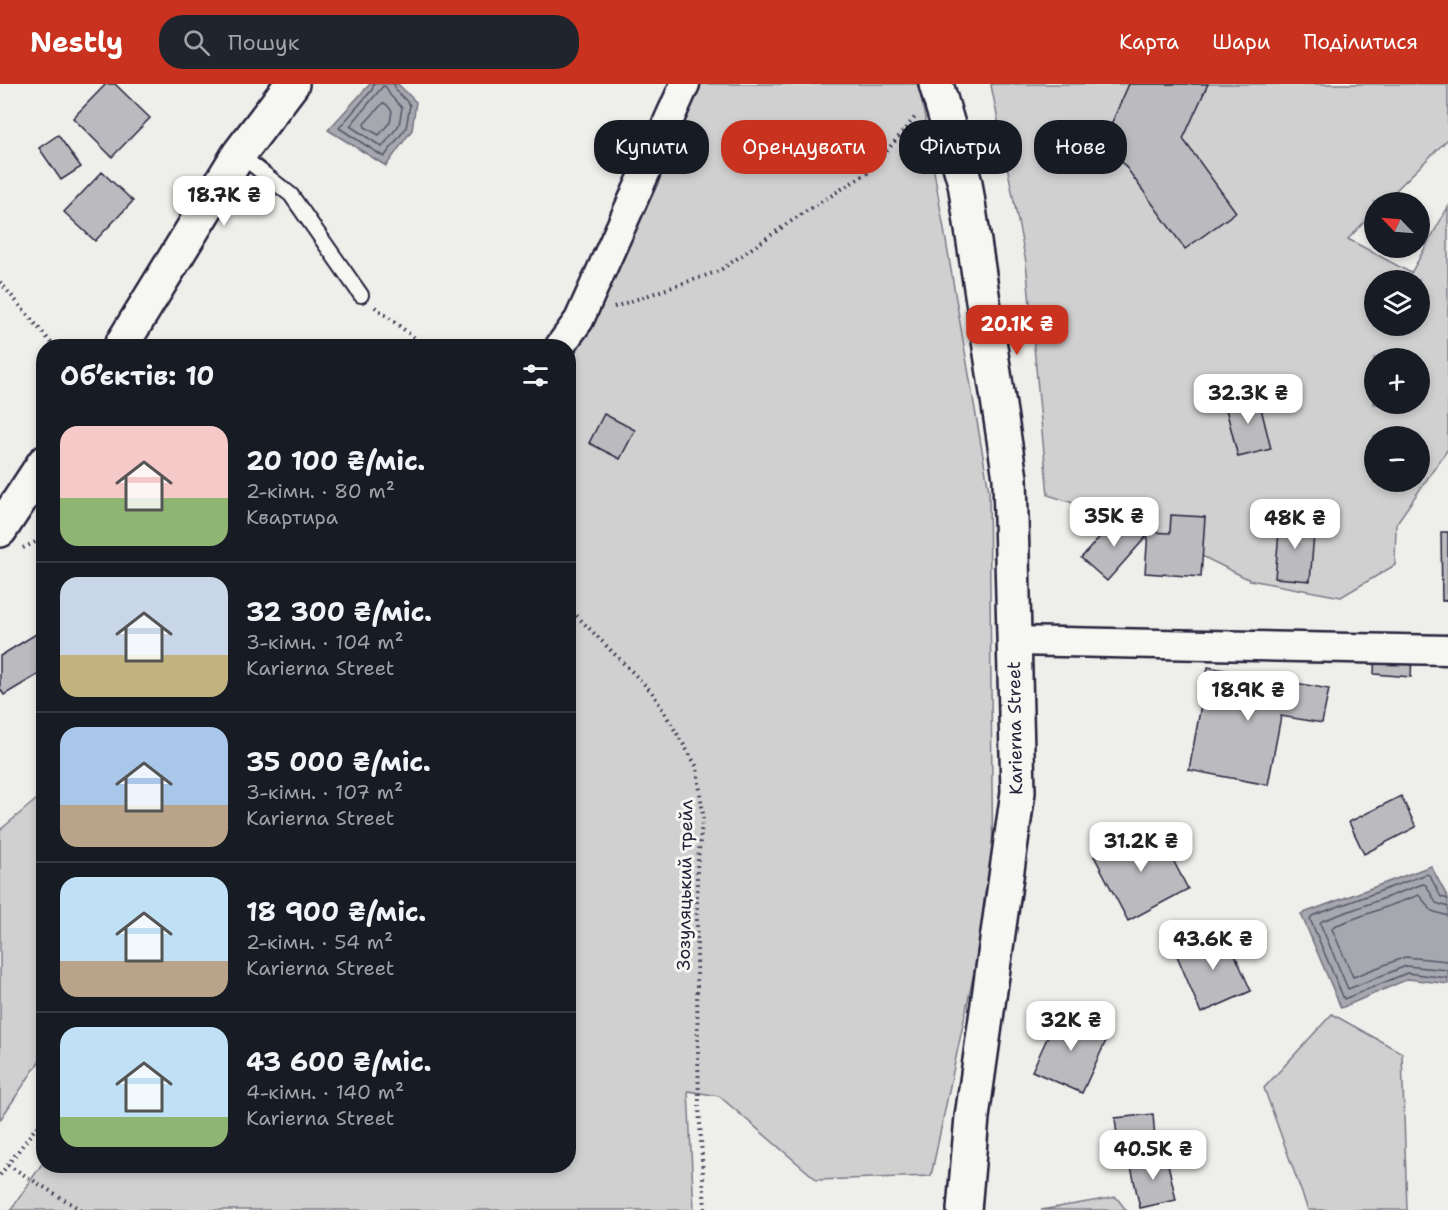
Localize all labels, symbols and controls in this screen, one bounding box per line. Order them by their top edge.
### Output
search box [159,15,579,69]
text: Nestly [30,23,123,61]
icon: search [180,26,213,59]
text: Пошук [228,28,299,57]
text: Карта [1119,28,1179,56]
text: Шари [1212,28,1270,56]
text: Поділитися [1303,28,1418,56]
chip: Купити [594,120,709,174]
chip: Орендувати [721,120,887,174]
chip: Фільтри [899,120,1022,174]
chip: Нове [1034,120,1127,174]
pin: 18.7K ₴ [169,176,279,227]
text: 18.7K ₴ [187,182,261,208]
north arrow [1364,192,1430,258]
map controls [1364,192,1430,492]
button: layers [1364,270,1430,336]
pin: 20.1K ₴ [962,305,1072,356]
text: 20.1K ₴ [980,311,1054,337]
button: + [1364,348,1430,414]
text: Об’єктів: 10 [60,358,214,393]
icon: filters [519,359,552,392]
pin: 32.3K ₴ [1193,374,1303,425]
text: 32.3K ₴ [1208,380,1288,406]
button: − [1364,426,1430,492]
text: 20 100 ₴/міс. [246,443,425,478]
icon: home [108,450,180,522]
text: 2-кімн. · 80 m² [246,478,395,504]
pin: 35K ₴ [1072,497,1156,548]
pin: 48K ₴ [1253,499,1337,550]
text: 35K ₴ [1084,503,1144,529]
text: Квартира [246,504,338,530]
text: 48K ₴ [1264,505,1326,531]
text: 32 300 ₴/міс. [246,594,432,629]
icon: home [108,601,180,673]
text: 3-кімн. · 104 m² [246,629,404,655]
text: Karierna Street [246,655,395,681]
street label: Karierna Street [1002,661,1028,795]
pin: 18.9K ₴ [1193,671,1303,722]
text: 18.9K ₴ [1211,677,1285,703]
text: 35 000 ₴/міс. [246,744,431,779]
icon: home [108,751,180,823]
text: 3-кімн. · 107 m² [246,779,403,805]
street label: Зозуляцький трейл [672,799,698,971]
text: Karierna Street [246,805,395,831]
pin: 31.2K ₴ [1086,822,1196,873]
text: 31.2K ₴ [1104,828,1178,854]
text: 18 900 ₴/міс. [246,894,426,929]
icon: home [108,901,180,973]
pin: 43.6K ₴ [1158,920,1268,971]
text: 43.6K ₴ [1173,926,1253,952]
text: 2-кімн. · 54 m² [246,929,393,955]
text: Karierna Street [246,955,395,981]
pin: 32K ₴ [1029,1001,1113,1052]
text: 32K ₴ [1040,1007,1102,1033]
text: 43 600 ₴/міс. [246,1044,432,1079]
icon: home [108,1051,180,1123]
text: 4-кімн. · 140 m² [246,1079,404,1105]
text: Karierna Street [246,1105,395,1131]
pin: 40.5K ₴ [1098,1130,1208,1181]
text: 40.5K ₴ [1113,1136,1193,1162]

